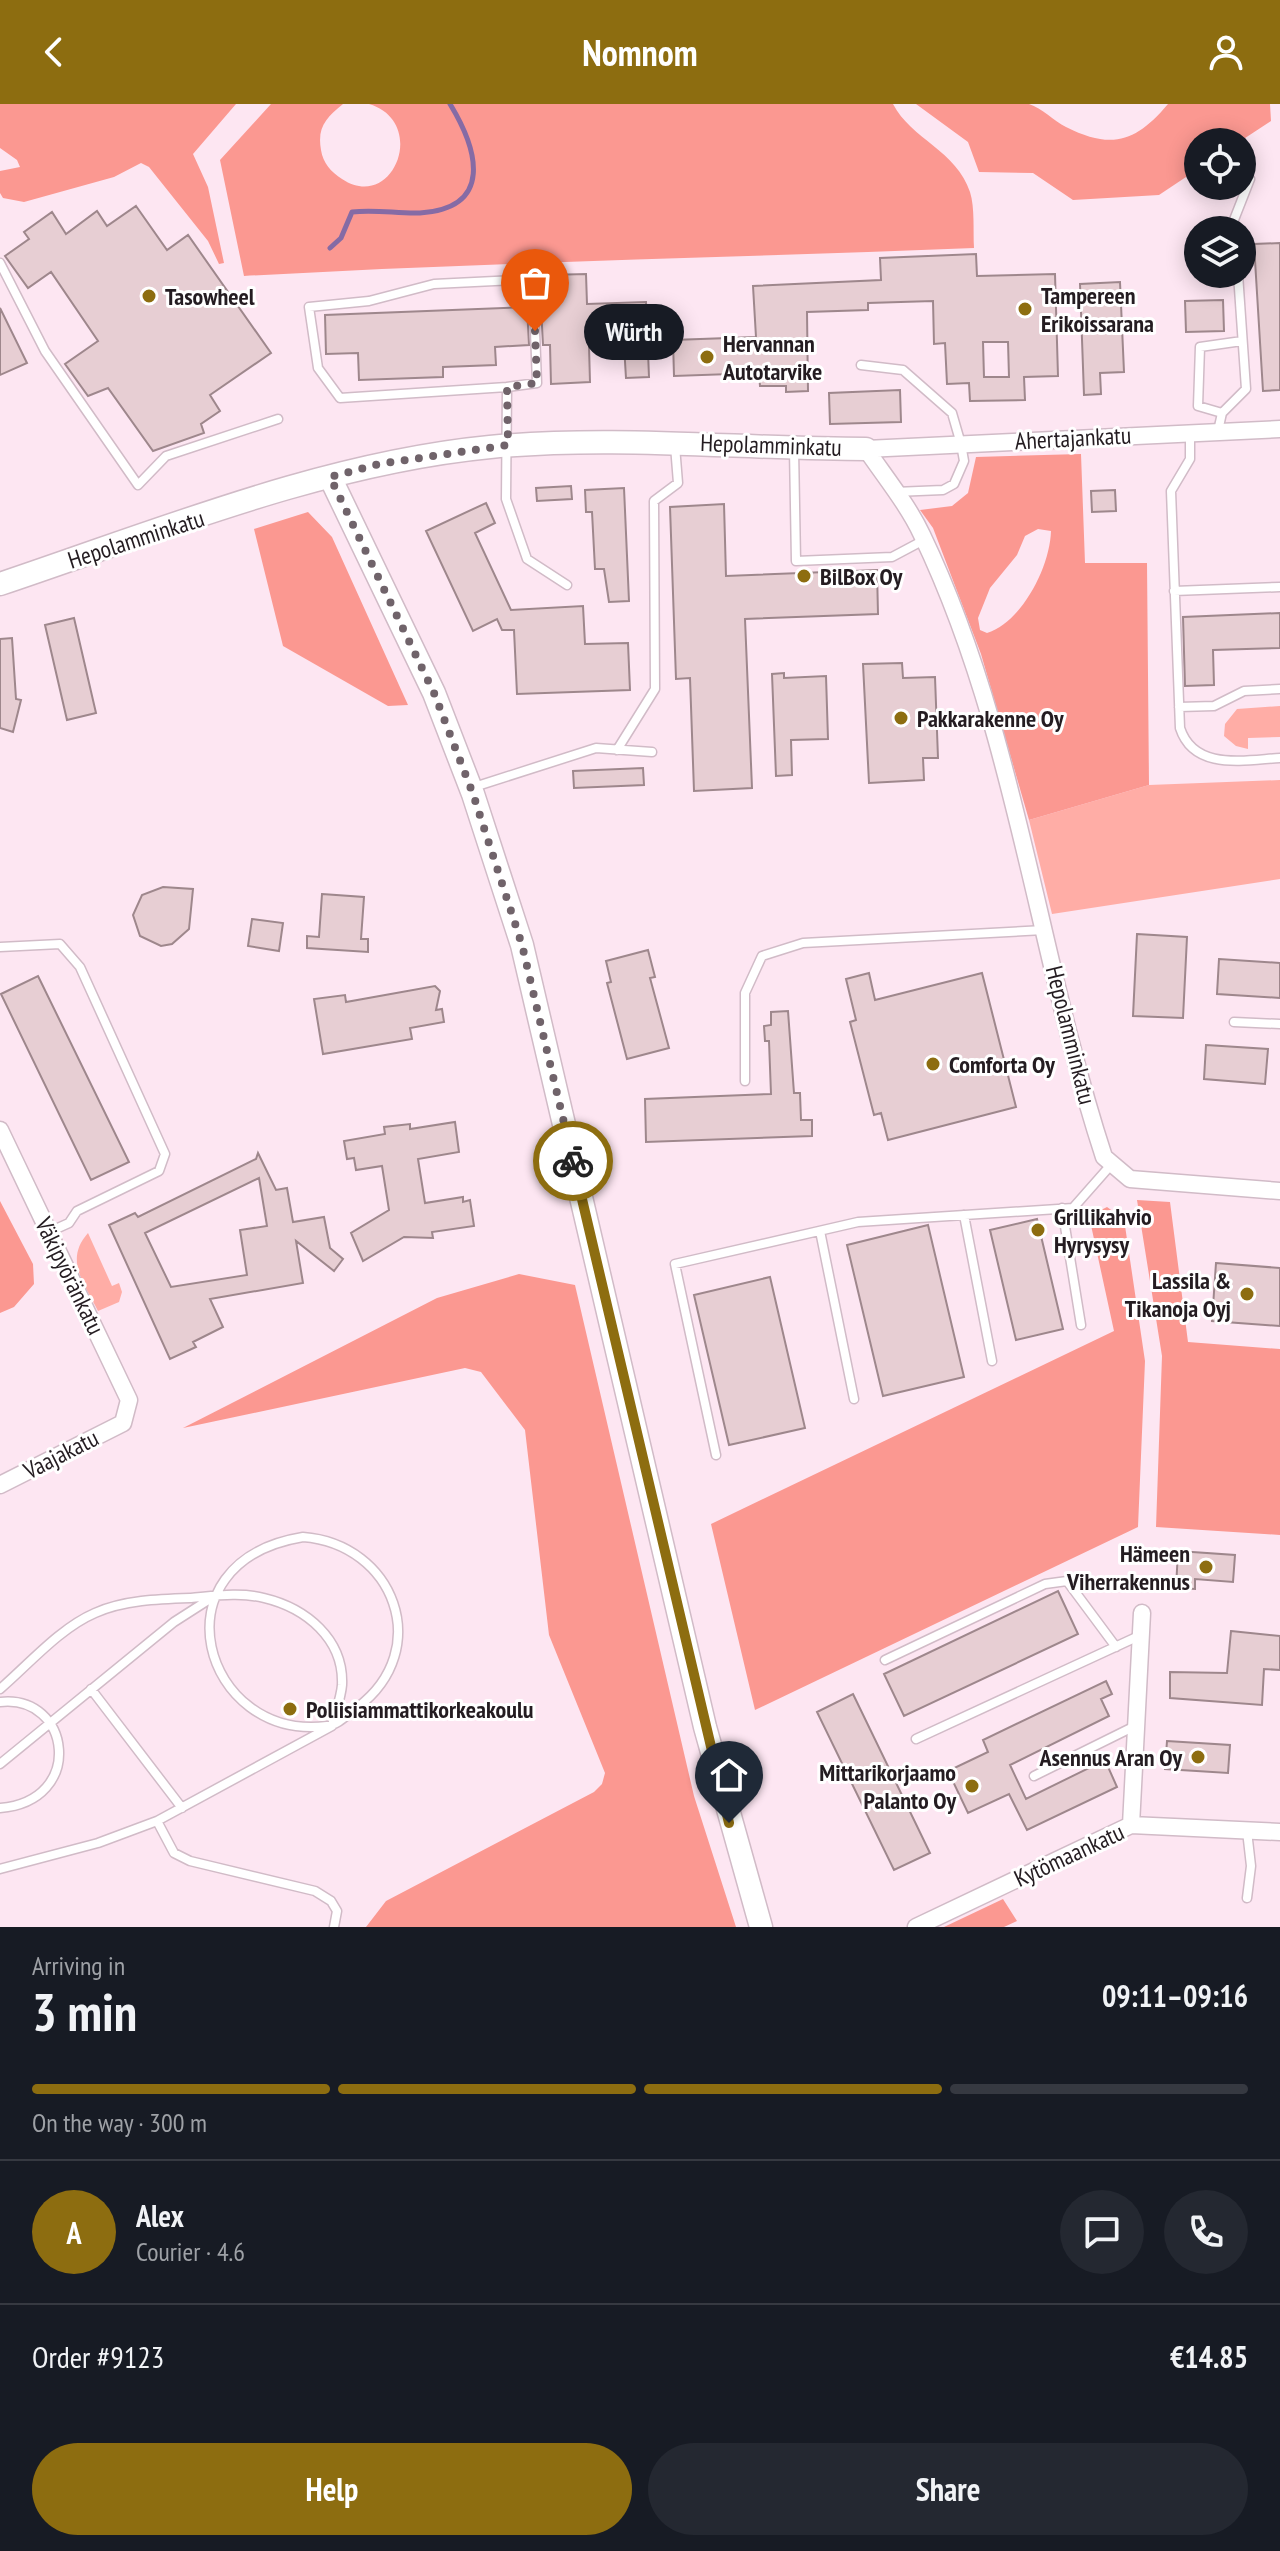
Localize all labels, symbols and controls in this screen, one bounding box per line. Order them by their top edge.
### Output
text: Nomnom [582,29,698,76]
icon: back [32,30,76,74]
icon: person [1204,30,1248,74]
map controls [1184,128,1256,288]
button: locate [1184,128,1256,200]
button: layers [1184,216,1256,288]
pin [501,249,569,331]
icon: bag [513,261,557,305]
place label: Tampereen Erikoissarana [1041,280,1154,339]
place label: Tasowheel [165,281,255,312]
marker: Tasowheel [140,287,158,305]
marker: Tampereen Erikoissarana [1016,300,1034,318]
callout: Würth [583,303,683,359]
text: Würth [605,315,663,348]
place label: Hervannan Autotarvike [722,328,822,387]
marker: Hervannan Autotarvike [698,348,716,366]
street label: Ahertajankatu [1014,419,1132,457]
street label: Hepolamminkatu [700,427,842,463]
street label: Hepolamminkatu [64,502,208,576]
place label: BilBox Oy [820,561,903,592]
marker: BilBox Oy [795,567,813,585]
place label: Pakkarakenne Oy [917,703,1064,734]
marker: Pakkarakenne Oy [892,709,910,727]
street label: Hepolamminkatu [1039,963,1103,1107]
place label: Comforta Oy [949,1049,1055,1080]
marker: Comforta Oy [924,1055,942,1073]
courier [533,1121,613,1201]
icon: bike [551,1139,595,1183]
place label: Grillikahvio Hyrysysy [1054,1201,1152,1260]
street label: Väkipyöränkatu [28,1211,112,1340]
marker: Grillikahvio Hyrysysy [1029,1221,1047,1239]
place label: Lassila & Tikanoja Oyj [1125,1265,1231,1324]
marker: Lassila & Tikanoja Oyj [1238,1285,1256,1303]
street label: Vaajakatu [17,1422,104,1486]
place label: Hämeen Viherrakennus [1066,1538,1190,1597]
marker: Hämeen Viherrakennus [1197,1558,1215,1576]
place label: Poliisiammattikorkeakoulu [306,1694,533,1725]
marker: Poliisiammattikorkeakoulu [281,1700,299,1718]
pin [695,1741,763,1823]
place label: Asennus Aran Oy [1038,1742,1182,1773]
marker: Asennus Aran Oy [1189,1748,1207,1766]
icon: home [707,1753,751,1797]
place label: Mittarikorjaamo Palanto Oy [819,1757,956,1816]
marker: Mittarikorjaamo Palanto Oy [963,1777,981,1795]
street label: Kytömaankatu [1009,1816,1129,1894]
text: Arriving in [32,1949,125,1982]
text: 09:11–09:16 [1102,1976,1248,2015]
text: 3 min [32,1978,137,2045]
text: On the way · 300 m [32,2106,207,2139]
button: chat [1060,2190,1144,2274]
button: phone [1164,2190,1248,2274]
text: Alex [136,2196,184,2235]
text: A [66,2213,82,2252]
text: Courier · 4.6 [136,2235,245,2268]
text: Order #9123 [32,2337,164,2376]
text: €14.85 [1170,2337,1248,2376]
button: Help [32,2443,632,2535]
button: Share [648,2443,1248,2535]

